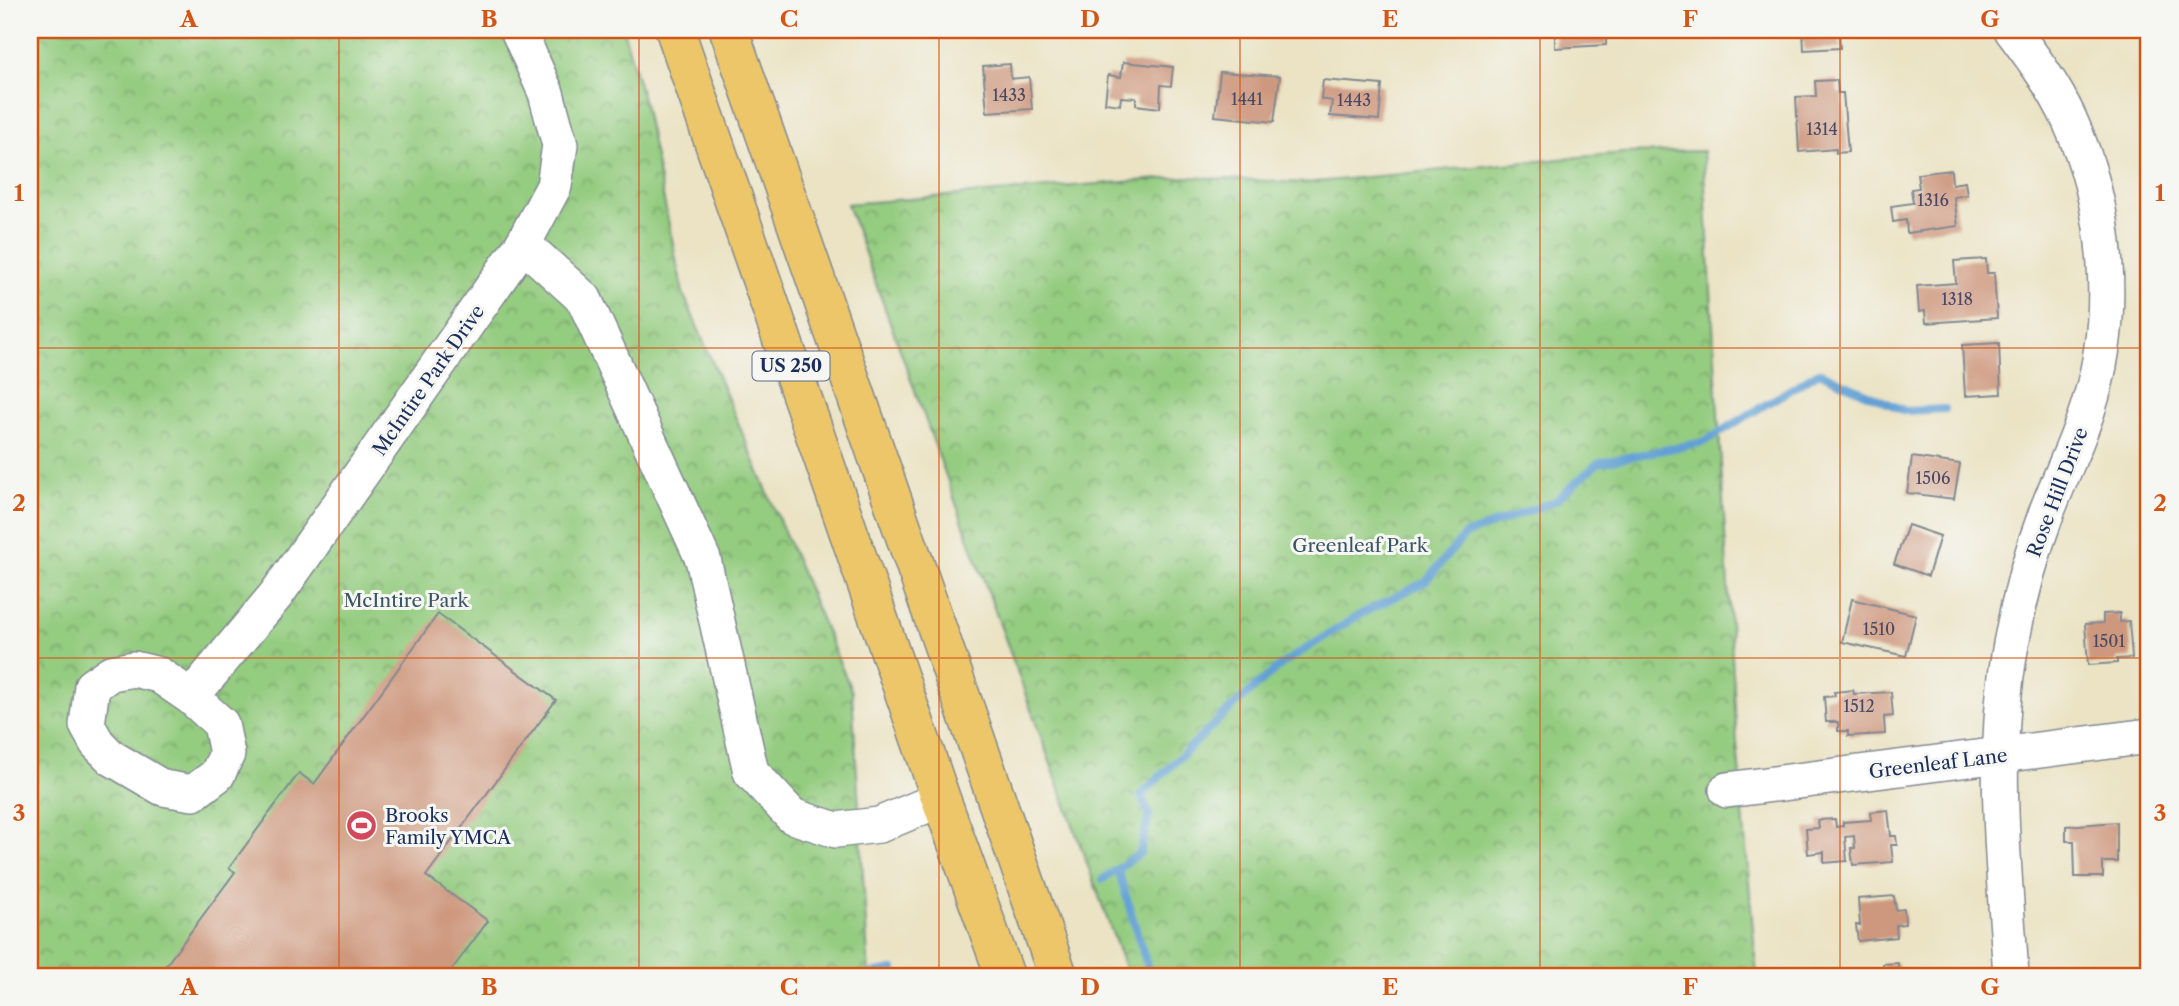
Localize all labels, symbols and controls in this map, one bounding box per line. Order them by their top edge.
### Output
text: A [179,5,199,33]
text: B [480,5,498,33]
text: C [780,5,798,33]
text: D [1080,5,1100,33]
text: E [1382,5,1398,33]
text: F [1682,5,1698,33]
text: G [1980,5,2000,33]
house number: 1433 [992,85,1026,105]
house number: 1441 [1231,89,1263,109]
house number: 1443 [1337,90,1371,110]
house number: 1314 [1806,119,1838,139]
text: 1 [14,179,25,207]
text: 1 [2155,179,2166,207]
house number: 1316 [1917,190,1949,210]
house number: 1318 [1941,289,1973,309]
street label: McIntire Park Drive [368,300,489,460]
road number: US 250 [752,352,830,380]
street label: Rose Hill Drive [2022,424,2093,560]
house number: 1506 [1916,468,1950,488]
text: 2 [12,489,26,517]
text: 2 [2153,489,2167,517]
park label: Greenleaf Park [1292,534,1429,557]
park label: McIntire Park [343,589,470,612]
house number: 1510 [1863,619,1895,639]
house number: 1501 [2093,631,2125,651]
house number: 1512 [1843,696,1875,716]
street label: Greenleaf Lane [1867,744,2009,783]
text: 3 [13,799,26,827]
text: 3 [2154,799,2167,827]
place label: Brooks Family YMCA [385,804,512,849]
sports icon: Brooks Family YMCA [345,809,379,843]
text: A [179,973,199,1001]
text: B [480,973,498,1001]
text: C [780,973,798,1001]
text: D [1080,973,1100,1001]
text: E [1382,973,1398,1001]
text: F [1682,973,1698,1001]
text: G [1980,973,2000,1001]

